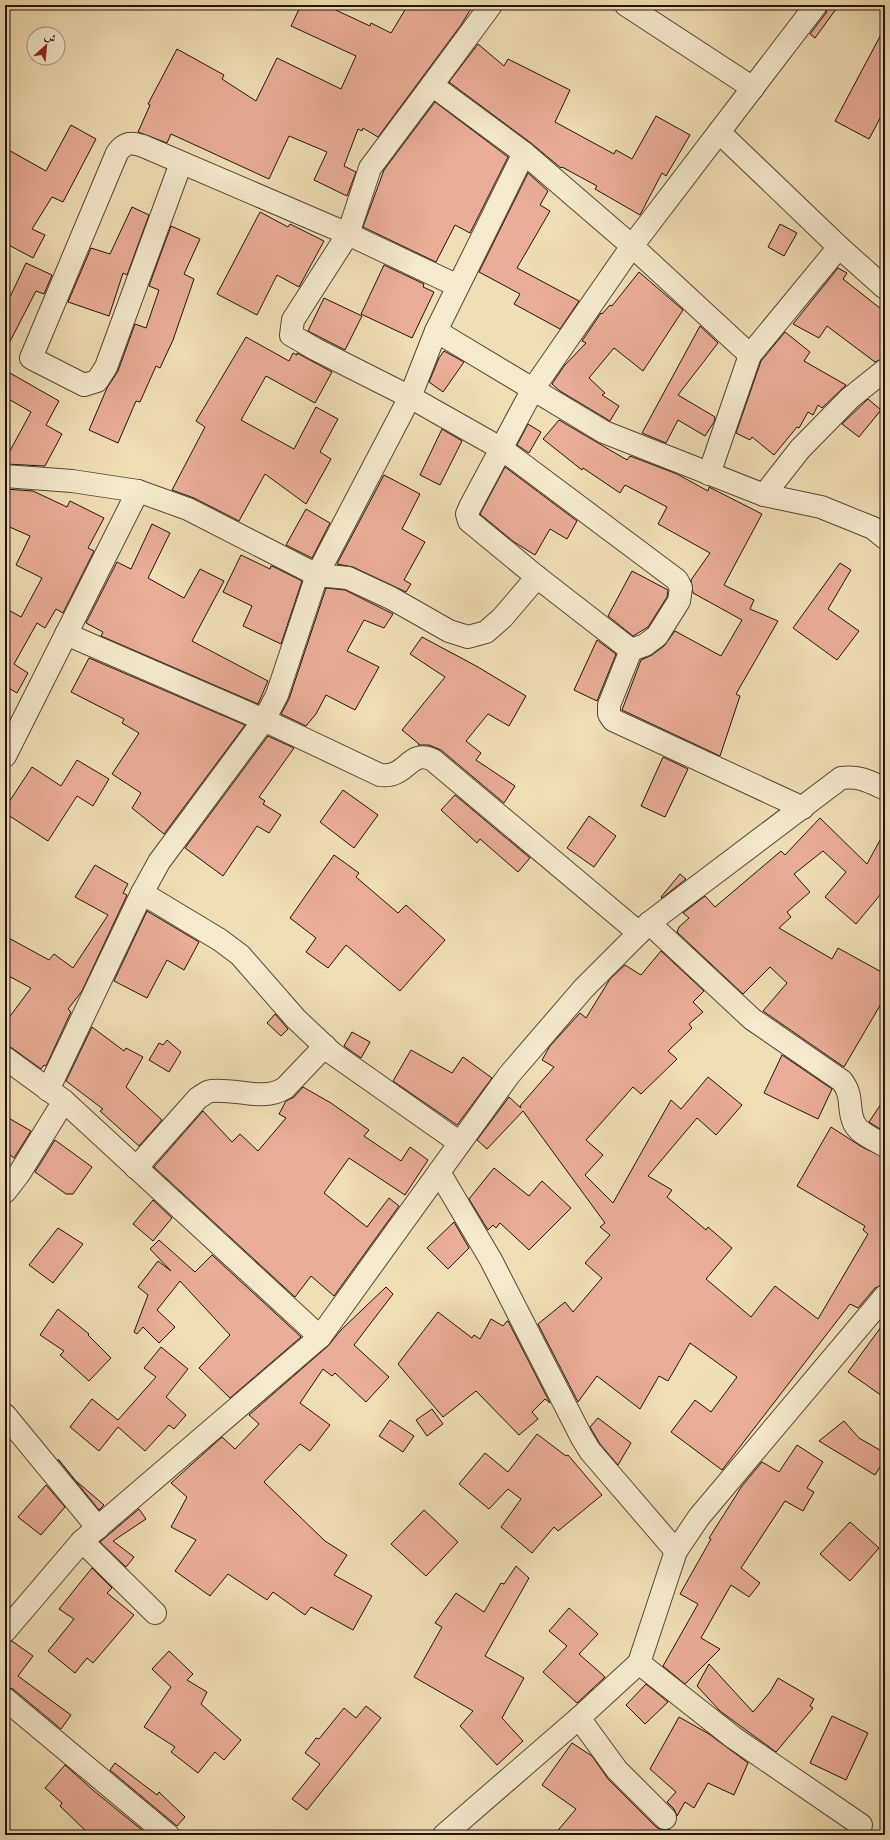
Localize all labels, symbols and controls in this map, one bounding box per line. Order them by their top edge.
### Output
north arrow [26,26,66,66]
text: ش [42,29,58,46]

